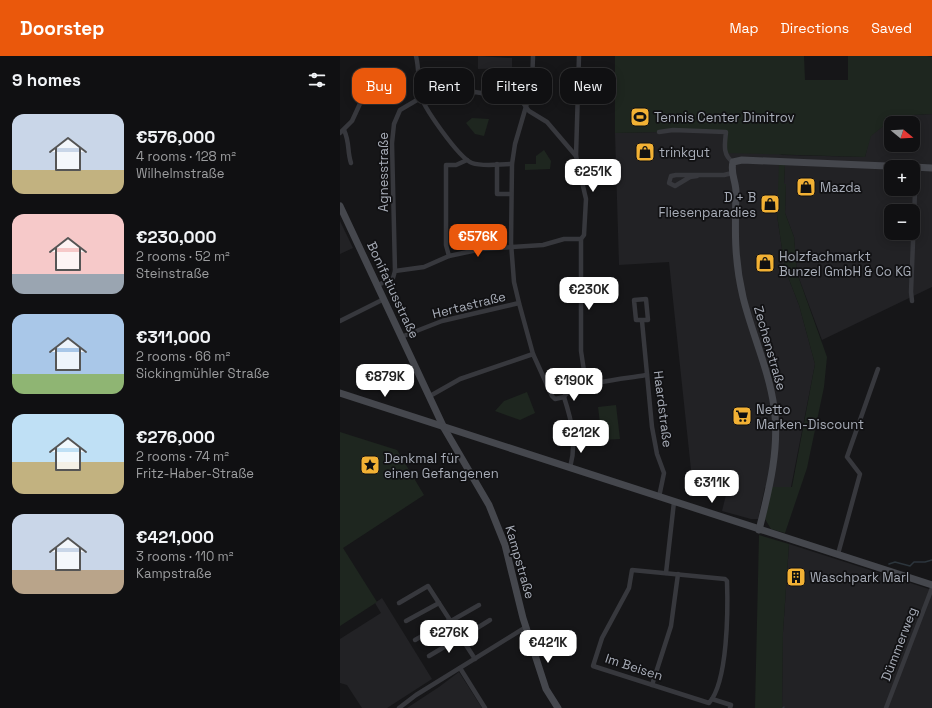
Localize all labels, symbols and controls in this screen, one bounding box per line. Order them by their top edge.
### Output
text: Doorstep [20,16,104,41]
text: Map [729,19,759,37]
text: Directions [781,19,849,37]
text: Saved [871,19,912,37]
chip: Buy [352,68,406,104]
chip: Rent [414,68,474,104]
chip: Filters [482,68,552,104]
chip: New [560,68,616,104]
text: 9 homes [12,69,81,91]
icon: filters [306,69,328,91]
sports icon: Tennis Center Dimitrov [629,106,651,128]
place label: Tennis Center Dimitrov [654,109,794,126]
north arrow [884,116,920,152]
map controls [884,116,920,240]
text: €576,000 [136,126,215,148]
icon: home [44,130,92,178]
street label: Agnesstraße [375,132,392,212]
shop icon: trinkgut [634,141,656,163]
place label: trinkgut [659,144,710,161]
text: 4 rooms · 128 m² [136,148,236,165]
pin: €251K [565,159,621,193]
button: + [884,160,920,196]
text: €251K [574,163,612,180]
text: Wilhelmstraße [136,165,224,182]
shop icon: Mazda [795,176,817,198]
place label: Mazda [820,179,862,196]
place label: D + B Fliesenparadies [658,189,756,221]
shop icon: D + B Fliesenparadies [759,193,781,215]
button: − [884,204,920,240]
pin: €576K [450,224,506,258]
text: €230,000 [136,226,217,248]
text: €576K [458,228,498,245]
icon: home [44,230,92,278]
street label: Bonifatiusstraße [363,239,423,341]
text: 2 rooms · 52 m² [136,248,230,265]
place label: Holzfachmarkt Bunzel GmbH & Co KG [779,248,911,280]
shop icon: Holzfachmarkt Bunzel GmbH & Co KG [754,252,776,274]
text: Steinstraße [136,265,209,282]
pin: €230K [561,277,617,311]
text: €230K [568,281,610,298]
street label: Hertastraße [430,288,508,322]
street label: Zechenstraße [750,304,790,392]
text: €311,000 [136,326,211,348]
icon: home [44,330,92,378]
text: 2 rooms · 66 m² [136,348,230,365]
pin: €879K [357,364,413,398]
text: Sickingmühler Straße [136,365,270,382]
text: €879K [365,368,405,385]
pin: €190K [546,368,602,402]
street label: Haardstraße [650,370,676,448]
text: €190K [554,372,594,389]
place label: Netto Marken-Discount [756,401,864,433]
supermarket icon: Netto Marken-Discount [731,405,753,427]
pin: €212K [553,420,609,454]
text: €212K [562,424,600,441]
text: €276,000 [136,426,215,448]
icon: home [44,430,92,478]
text: 2 rooms · 74 m² [136,448,229,465]
place label: Denkmal für einen Gefangenen [384,450,499,482]
place icon: Denkmal für einen Gefangenen [359,454,381,476]
text: Fritz-Haber-Straße [136,465,254,482]
pin: €311K [684,470,740,504]
text: €311K [694,474,730,491]
street label: Kampstraße [501,523,539,601]
text: €421,000 [136,526,214,548]
icon: home [44,530,92,578]
text: 3 rooms · 110 m² [136,548,234,565]
text: Kampstraße [136,565,212,582]
building icon: Waschpark Marl [785,566,807,588]
place label: Waschpark Marl [810,569,909,586]
street label: Dümmerweg [877,605,921,683]
pin: €276K [421,620,477,654]
text: €276K [429,624,469,641]
pin: €421K [520,630,576,664]
text: €421K [529,634,567,651]
street label: Im Beisen [603,650,665,684]

